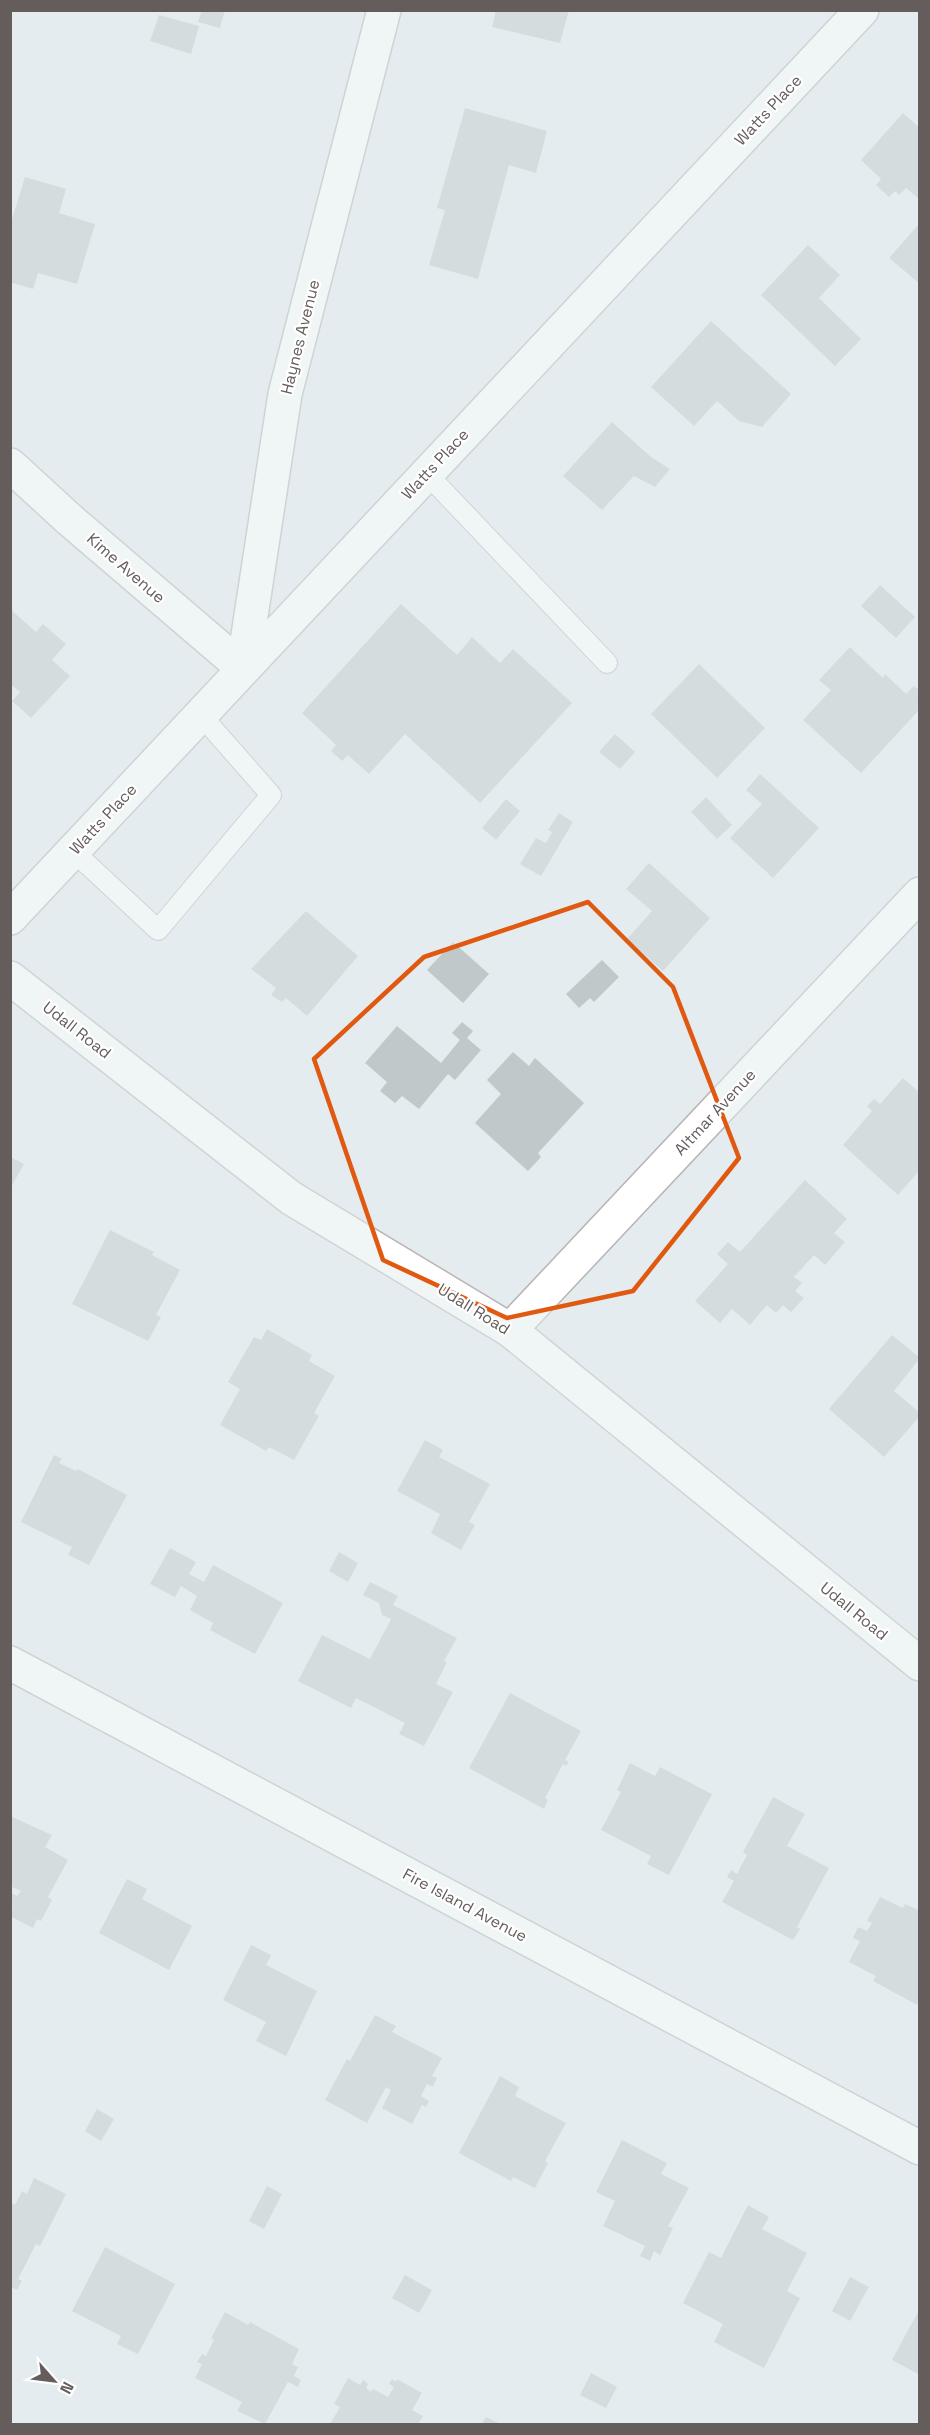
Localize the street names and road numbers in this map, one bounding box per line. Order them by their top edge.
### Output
street label: Watts Place [730,70,806,150]
street label: Haynes Avenue [276,278,324,396]
street label: Watts Place [397,424,473,504]
street label: Kime Avenue [82,528,170,608]
street label: Watts Place [65,779,141,859]
street label: Udall Road [38,997,116,1063]
street label: Altmar Avenue [670,1064,760,1160]
street label: Udall Road [434,1279,514,1339]
street label: Udall Road [816,1577,892,1645]
street label: Fire Island Avenue [399,1863,531,1947]

